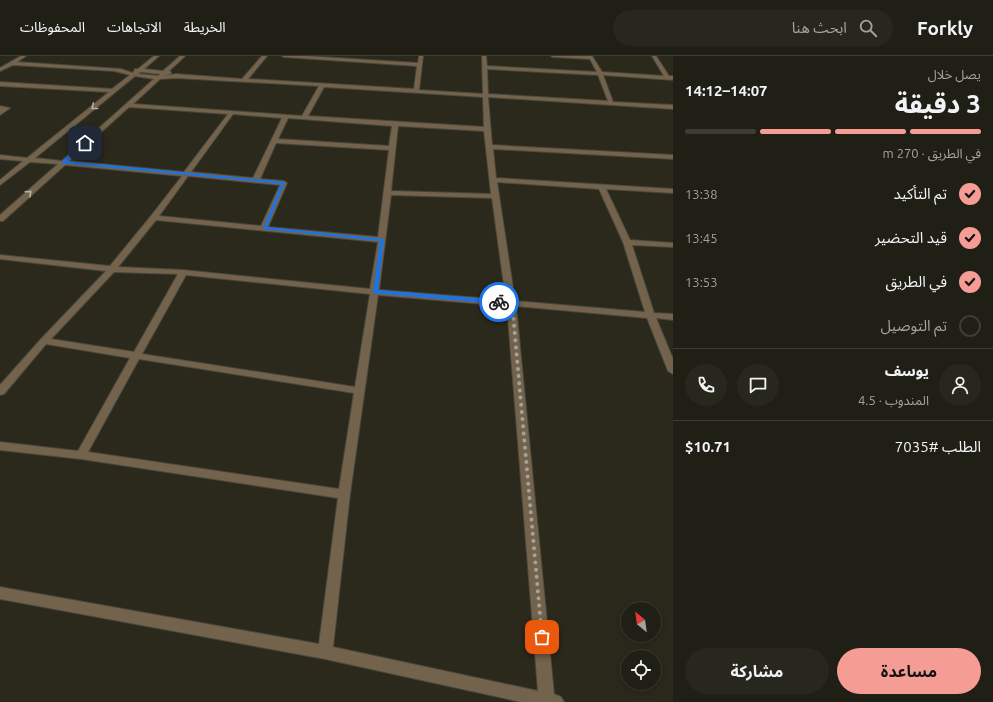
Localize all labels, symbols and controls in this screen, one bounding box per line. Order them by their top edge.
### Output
search box [613,10,893,46]
icon: search [857,17,879,39]
text: Forkly [917,17,973,39]
text: المحفوظات [20,19,85,35]
text: الاتجاهات [107,19,162,35]
text: الخريطة [184,19,226,35]
text: ابحث هنا [792,19,847,36]
text: يصل خلال [928,67,981,81]
text: 14:07–14:12 [685,82,768,99]
text: 3 دقيقة [895,89,981,118]
one-way arrow [91,103,98,110]
pin [68,126,102,160]
icon: home [74,132,96,154]
text: في الطريق · 270 m [882,146,981,160]
icon: check [959,183,981,205]
text: تم التأكيد [893,185,947,202]
text: 13:38 [685,187,718,201]
one-way arrow [24,191,32,198]
icon: check [959,227,981,249]
text: قيد التحضير [875,229,947,246]
text: 13:45 [685,231,718,245]
icon: check [959,271,981,293]
text: في الطريق [886,273,947,290]
text: 13:53 [685,275,718,289]
courier [479,282,519,322]
icon: bike [488,291,510,313]
text: تم التوصيل [880,317,947,334]
text: يوسف [885,362,929,379]
button: phone [685,364,727,406]
button: chat [737,364,779,406]
button: person [939,364,981,406]
text: المندوب · 4.5 [858,393,929,407]
text: $10.71 [685,438,731,455]
text: الطلب #7035 [895,438,981,455]
north arrow [621,602,661,642]
map controls [621,602,661,690]
pin [525,620,559,654]
icon: bag [531,626,553,648]
button: مشاركة [685,648,829,694]
button: مساعدة [837,648,981,694]
button: locate [621,650,661,690]

